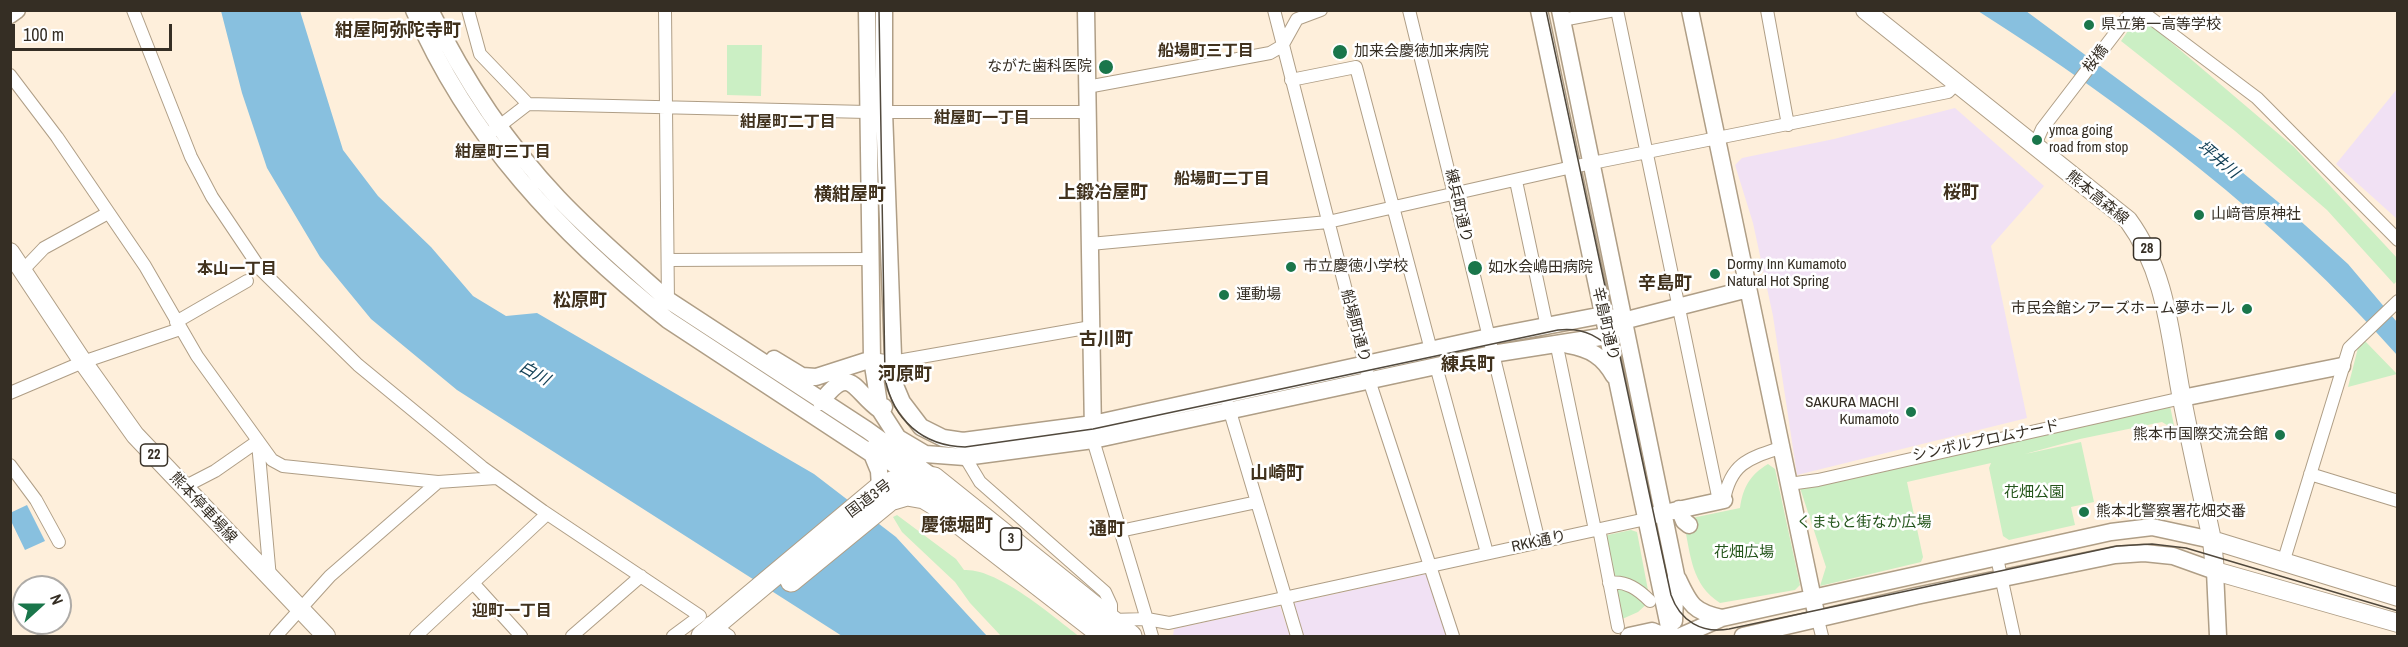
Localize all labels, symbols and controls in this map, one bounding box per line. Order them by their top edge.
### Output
scale bar [15,12,176,50]
place label: 県立第一高等学校 [2101,16,2221,34]
marker: 県立第一高等学校 [2082,18,2096,32]
district label: 紺屋阿弥陀寺町 [335,20,461,42]
text: 100 m [23,22,64,47]
district label: 船場町三丁目 [1158,42,1254,62]
street label: 桜橋 [2080,42,2112,76]
marker: 加来会慶徳加来病院 [1331,43,1349,61]
place label: 加来会慶徳加来病院 [1354,43,1489,61]
place label: ながた歯科医院 [987,58,1092,76]
marker: ながた歯科医院 [1097,58,1115,76]
district label: 紺屋町一丁目 [934,109,1030,129]
district label: 紺屋町二丁目 [740,113,836,133]
place label: ymca going road from stop [2049,122,2128,157]
marker: ymca going road from stop [2030,133,2044,147]
water label: 坪井川 [2193,137,2243,183]
district label: 紺屋町三丁目 [455,143,551,163]
street label: 練兵町通り [1441,167,1475,245]
street label: 熊本高森線 [2062,167,2132,229]
district label: 船場町二丁目 [1174,170,1270,190]
district label: 上鍛冶屋町 [1058,182,1148,204]
district label: 桜町 [1943,182,1979,204]
district label: 横紺屋町 [814,184,886,206]
place label: 山﨑菅原神社 [2211,206,2301,224]
marker: 山﨑菅原神社 [2192,208,2206,222]
road number: 28 [2134,238,2160,260]
place label: Dormy Inn Kumamoto Natural Hot Spring [1727,256,1847,291]
place label: 市立慶徳小学校 [1303,258,1408,276]
marker: 如水会嶋田病院 [1466,259,1484,277]
place label: 如水会嶋田病院 [1488,259,1593,277]
district label: 本山一丁目 [197,260,277,280]
marker: 市立慶徳小学校 [1284,260,1298,274]
marker: Dormy Inn Kumamoto Natural Hot Spring [1708,267,1722,281]
district label: 辛島町 [1638,273,1692,295]
street label: 辛島町通り [1588,285,1622,363]
place label: 運動場 [1236,286,1281,304]
street label: 船場町通り [1337,287,1373,365]
marker: 運動場 [1217,288,1231,302]
district label: 松原町 [553,290,607,312]
place label: 市民会館シアーズホーム夢ホール [2011,300,2235,318]
marker: 市民会館シアーズホーム夢ホール [2240,302,2254,316]
district label: 古川町 [1079,329,1133,351]
district label: 練兵町 [1441,354,1495,376]
water label: 白川 [515,358,553,390]
district label: 河原町 [878,364,932,386]
place label: SAKURA MACHI Kumamoto [1805,394,1899,429]
marker: SAKURA MACHI Kumamoto [1904,405,1918,419]
street label: シンボルプロムナード [1911,417,2061,465]
place label: 熊本市国際交流会館 [2133,426,2268,444]
marker: 熊本市国際交流会館 [2273,428,2287,442]
road number: 22 [140,444,168,466]
district label: 山崎町 [1250,463,1304,485]
street label: 熊本停車場線 [166,469,240,547]
street label: 国道3号 [843,476,895,522]
park label: 花畑公園 [2004,484,2064,502]
place label: 熊本北警察署花畑交番 [2096,503,2246,521]
marker: 熊本北警察署花畑交番 [2077,505,2091,519]
park label: くまもと街なか広場 [1797,514,1931,532]
district label: 慶徳堀町 [921,515,993,537]
district label: 通町 [1089,519,1125,541]
street label: RKK通り [1510,527,1568,557]
road number: 3 [1000,528,1022,550]
park label: 花畑広場 [1714,544,1774,562]
north arrow [12,575,72,635]
text: N [45,591,69,608]
district label: 迎町一丁目 [472,602,552,622]

